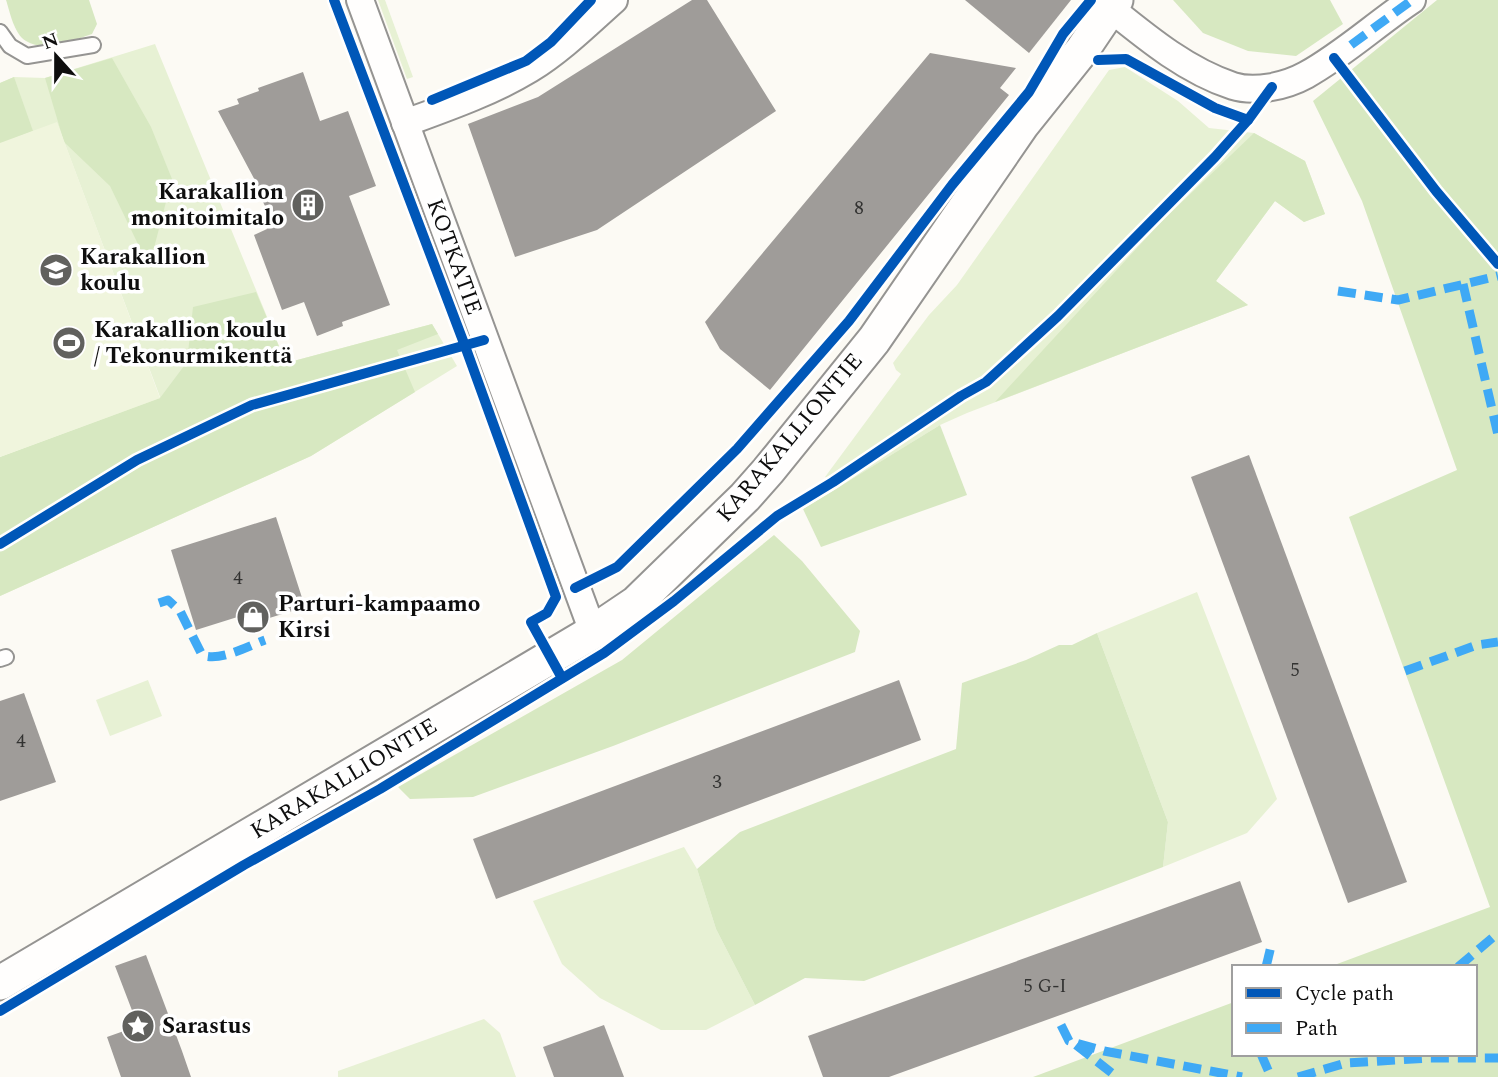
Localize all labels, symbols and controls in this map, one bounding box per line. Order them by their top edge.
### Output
north arrow [21,21,91,91]
text: N [38,25,63,58]
place label: Karakallion monitoimitalo [131,175,284,236]
building icon: Karakallion monitoimitalo [289,186,327,224]
street label: KOTKATIE [417,194,491,320]
house number: 8 [854,194,864,223]
place label: Karakallion koulu [80,240,206,301]
school or university icon: Karakallion koulu [37,251,75,289]
place label: Karakallion koulu / Tekonurmikenttä [94,313,292,374]
sports icon: Karakallion koulu / Tekonurmikenttä [50,324,88,362]
street label: KARAKALLIONTIE [708,345,872,531]
house number: 4 [233,564,243,593]
place label: Parturi-kampaamo Kirsi [278,587,480,648]
shop icon: Parturi-kampaamo Kirsi [234,598,272,636]
house number: 5 [1290,656,1300,685]
street label: KARAKALLIONTIE [244,709,444,849]
house number: 4 [16,727,26,756]
house number: 3 [712,768,722,797]
legend [1232,965,1477,1056]
house number: 5 G-I [1023,972,1067,1001]
text: Cycle path [1295,978,1394,1010]
place icon: Sarastus [119,1007,157,1045]
place label: Sarastus [162,1009,251,1044]
text: Path [1295,1013,1338,1045]

